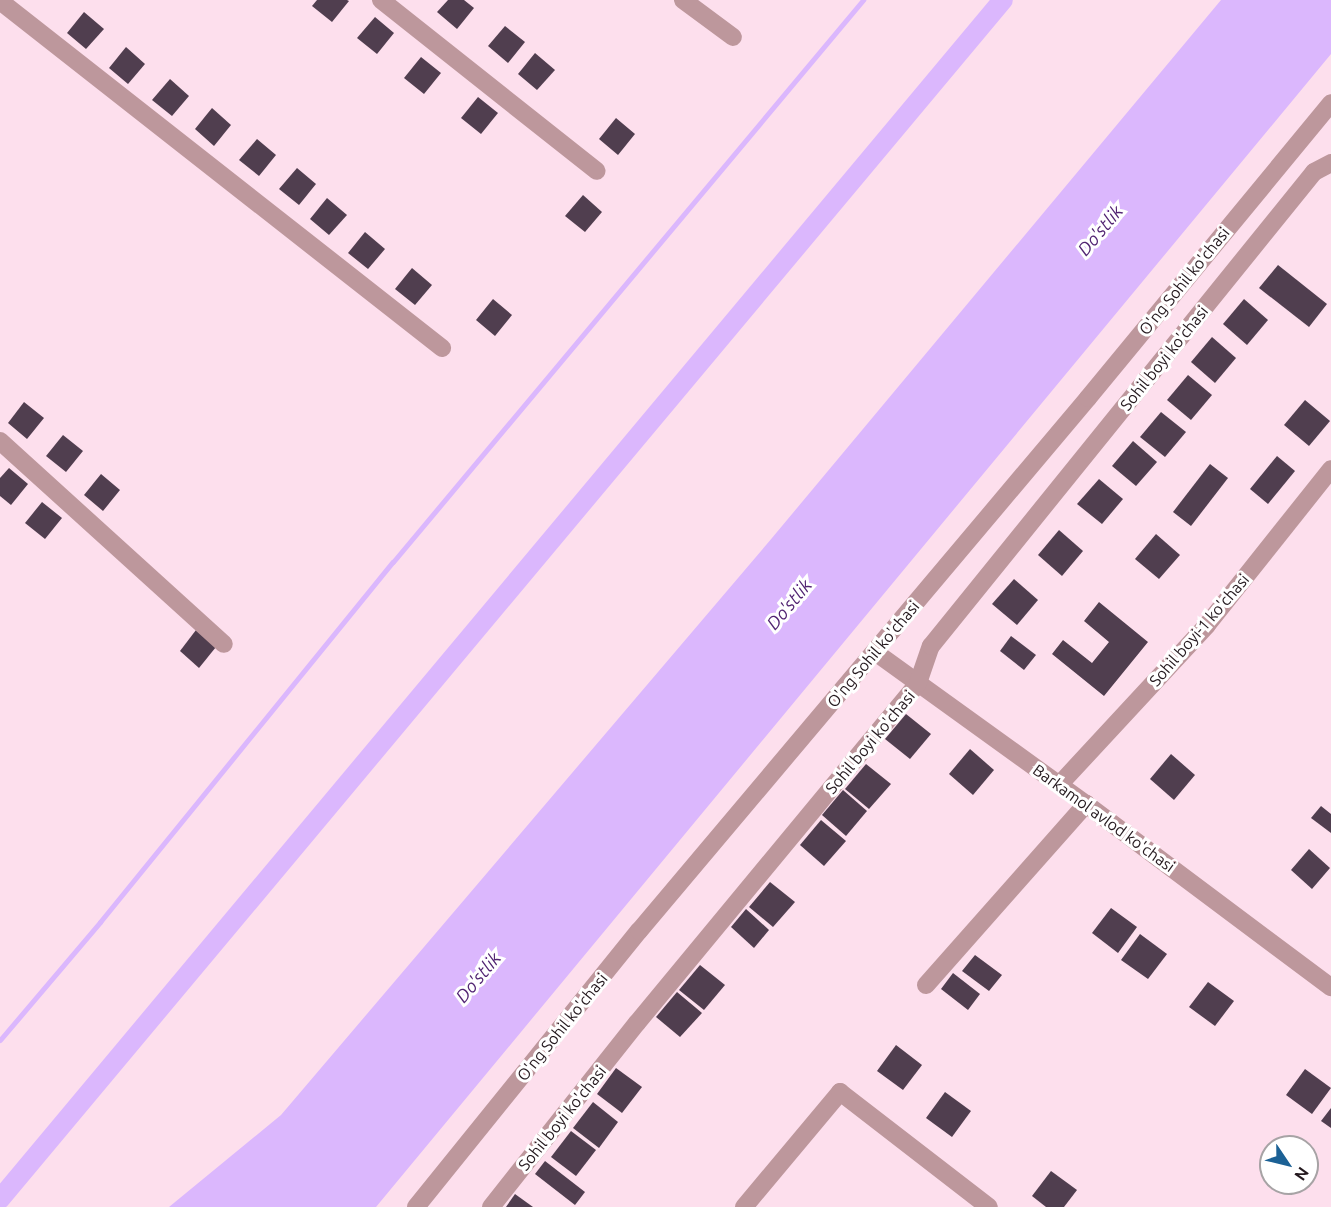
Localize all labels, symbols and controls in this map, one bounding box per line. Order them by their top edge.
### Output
water label: Do'stlik [1073,200,1127,260]
street label: O'ng Sohil ko'chasi [1135,223,1233,339]
street label: Sohil boyi ko'chasi [1116,302,1212,414]
street label: Sohil boyi-1 ko'chasi [1145,570,1253,690]
water label: Do'stlik [762,574,816,634]
street label: O'ng Sohil ko'chasi [823,597,923,711]
street label: Sohil boyi ko'chasi [821,686,919,798]
street label: Barkamol avlod ko'chasi [1029,760,1179,876]
water label: Do'stlik [451,947,505,1007]
street label: O'ng Sohil ko'chasi [513,969,611,1085]
street label: Sohil boyi ko'chasi [514,1062,610,1174]
north arrow [1259,1135,1319,1195]
text: N [1291,1164,1313,1184]

